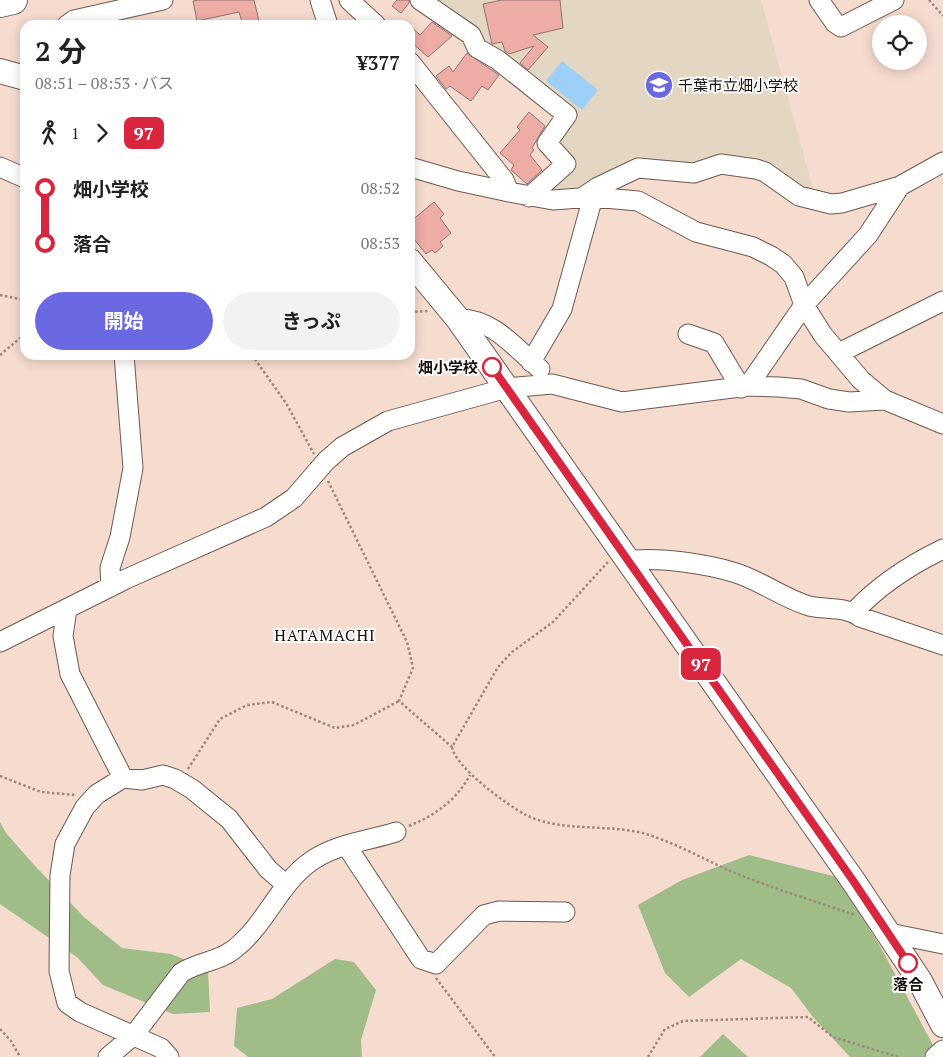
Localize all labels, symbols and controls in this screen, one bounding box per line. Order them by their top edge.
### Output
map controls [872,15,927,70]
button: locate [872,15,927,70]
text: 2 分 [35,32,86,69]
text: ¥377 [357,50,400,75]
school or university icon: 千葉市立畑小学校 [644,70,674,100]
text: 08:51 – 08:53 · バス [35,72,174,94]
place label: 千葉市立畑小学校 [678,75,798,95]
icon: walk [35,119,63,147]
icon: forward [88,119,116,147]
text: 97 [134,121,154,145]
text: 1 [71,122,80,144]
text: 畑小学校 [73,176,149,201]
text: 08:52 [361,177,400,199]
text: 落合 [73,231,111,256]
text: 08:53 [361,232,400,254]
button: 開始 [35,292,213,350]
button: きっぷ [223,292,400,350]
place label: 畑小学校 [418,357,478,377]
marker: 畑小学校 [482,357,502,377]
district label: HATAMACHI [274,624,376,646]
line badge: 97 [678,648,724,680]
text: 97 [691,652,711,676]
marker: 落合 [898,953,918,973]
place label: 落合 [893,974,924,994]

